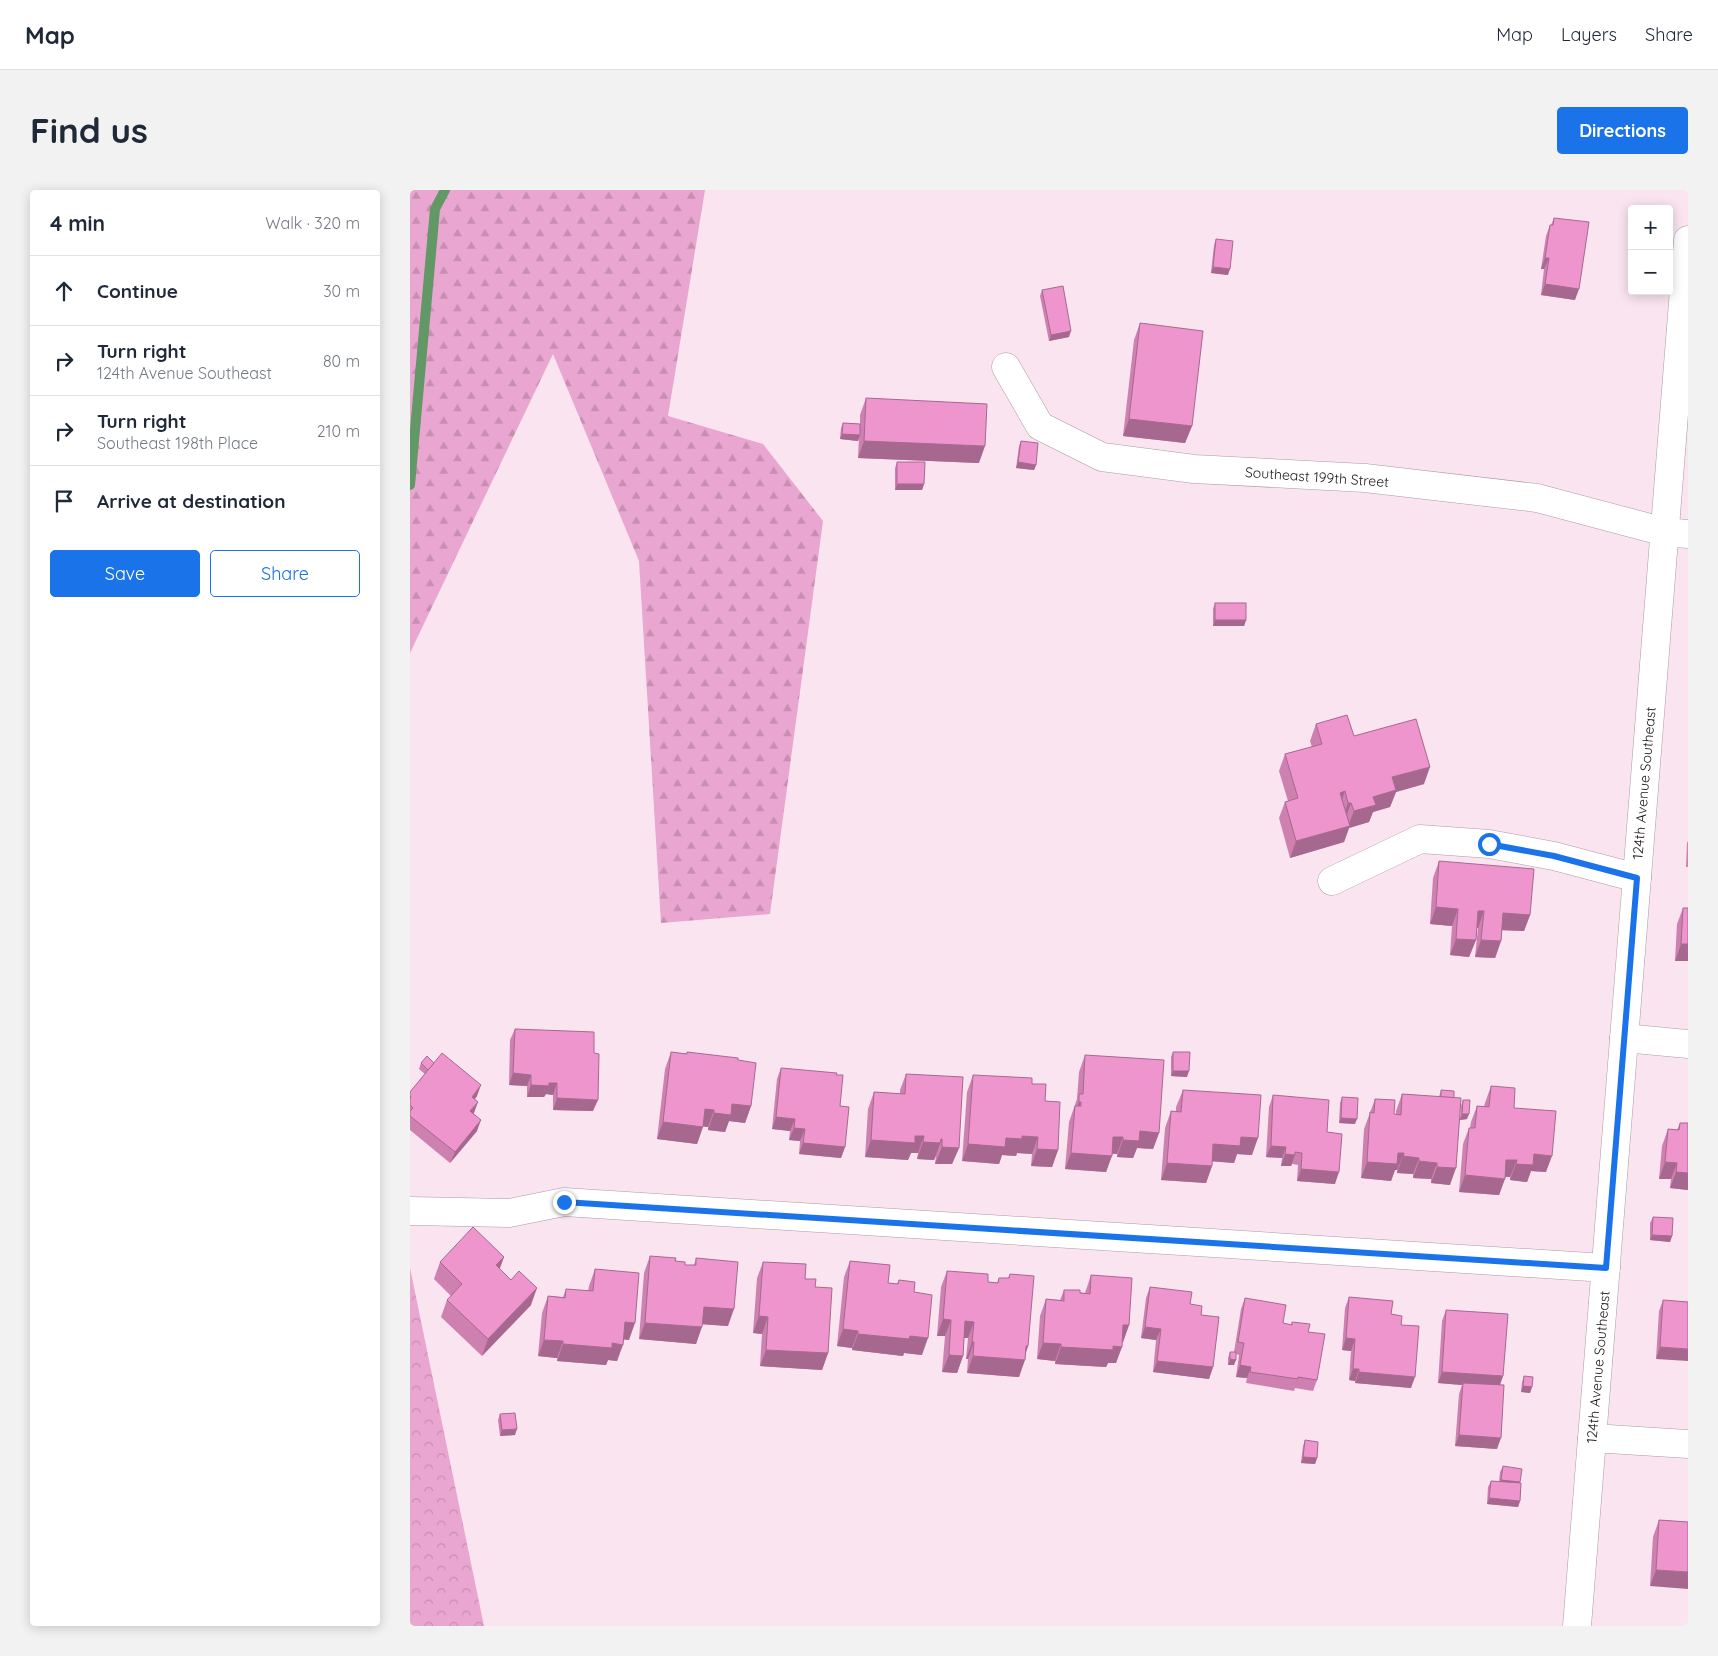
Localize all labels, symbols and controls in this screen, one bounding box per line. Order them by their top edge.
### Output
text: Map [25,20,75,50]
text: Map [1496,23,1533,46]
text: Layers [1561,23,1617,46]
text: Share [1645,23,1693,46]
button: Directions [1557,107,1688,154]
text: Find us [30,108,148,152]
map controls [1628,205,1673,295]
button: + [1628,205,1673,250]
text: 4 min [50,210,105,236]
text: Walk · 320 m [265,213,360,233]
button: − [1628,250,1673,295]
icon: ahead [50,277,78,305]
text: Continue [97,279,178,303]
text: 30 m [323,281,360,301]
text: Turn right [97,339,186,363]
icon: right [50,347,78,375]
text: 80 m [323,351,360,371]
text: 124th Avenue Southeast [97,363,272,383]
text: Turn right [97,409,186,433]
icon: right [50,417,78,445]
text: 210 m [317,421,360,441]
text: Southeast 198th Place [97,433,258,453]
street label: Southeast 199th Street [1244,463,1390,491]
icon: arrive [50,487,78,515]
text: Arrive at destination [97,489,286,513]
button: Save [50,550,200,597]
button: Share [210,550,360,597]
street label: 124th Avenue Southeast [1628,706,1660,860]
route start [1478,833,1501,856]
route end [553,1191,576,1214]
street label: 124th Avenue Southeast [1582,1290,1614,1444]

